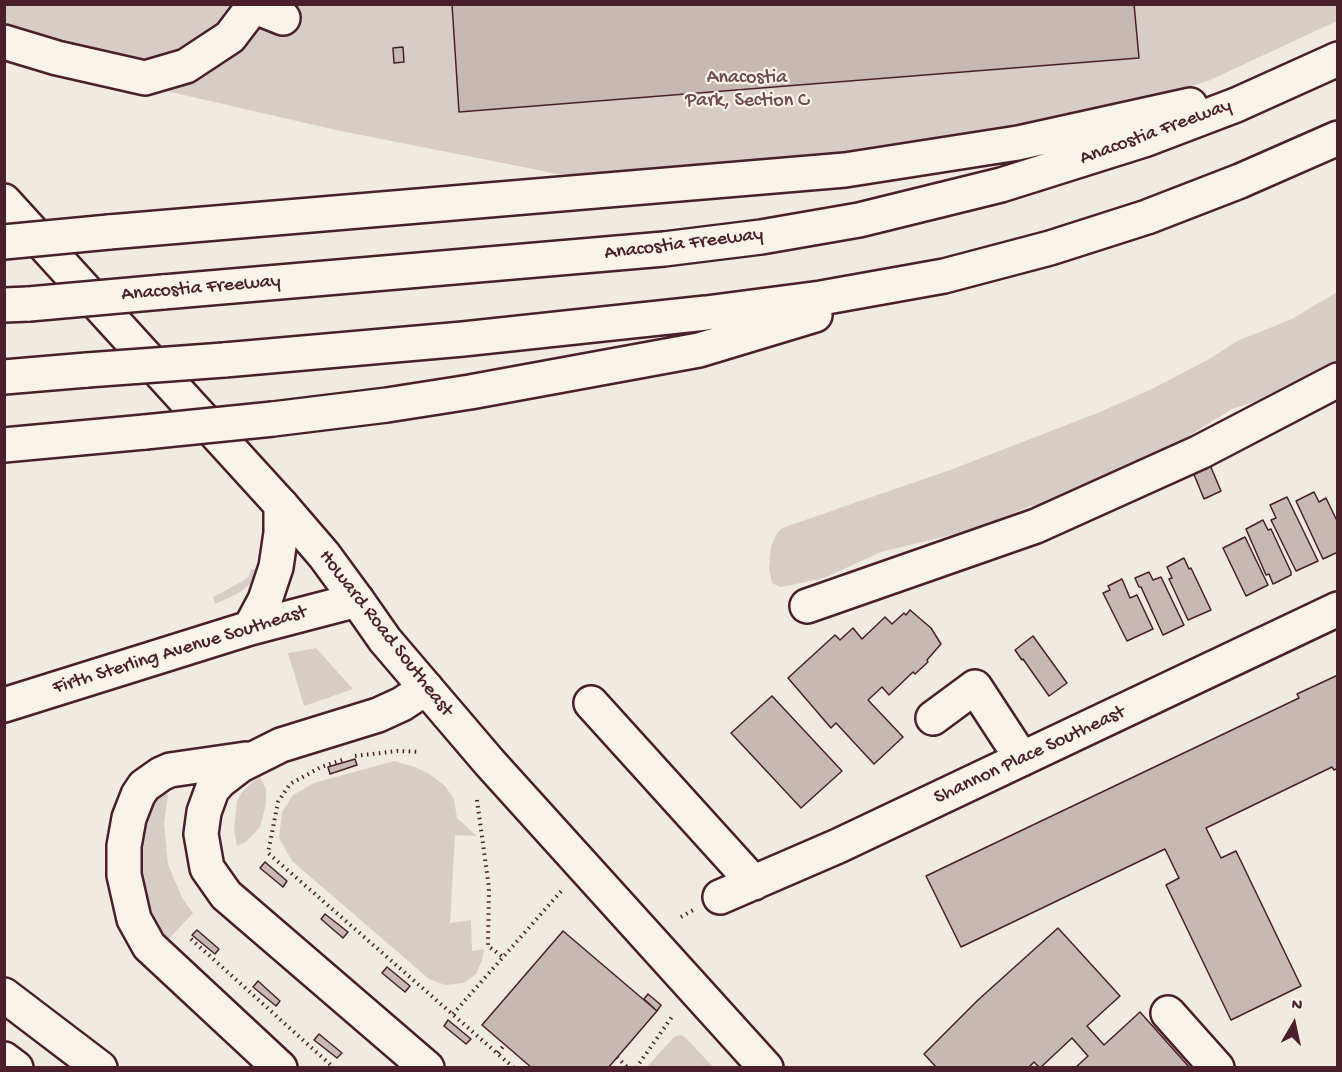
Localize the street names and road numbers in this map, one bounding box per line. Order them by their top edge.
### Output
street label: Anacostia Freeway [1077,94,1235,172]
street label: Anacostia Freeway [603,223,765,267]
street label: Anacostia Freeway [120,270,282,308]
street label: Howard Road Southeast [312,546,458,722]
street label: Firth Sterling Avenue Southeast [50,601,310,701]
street label: Shannon Place Southeast [931,701,1129,811]

